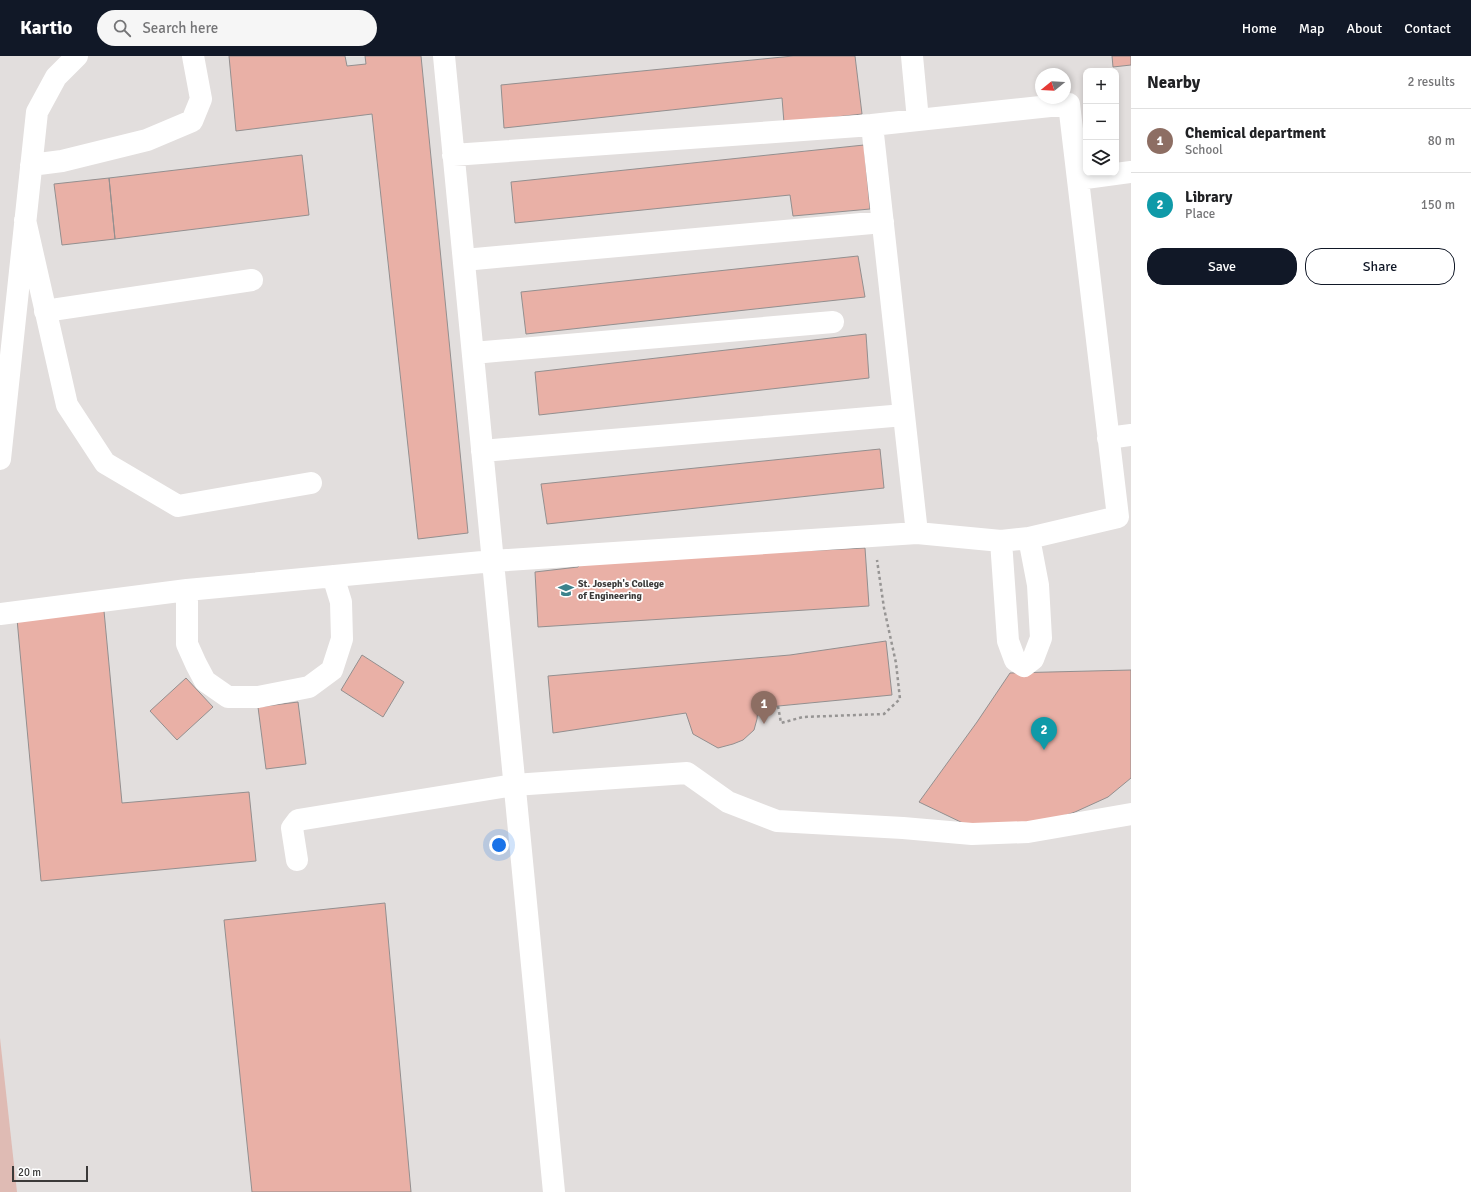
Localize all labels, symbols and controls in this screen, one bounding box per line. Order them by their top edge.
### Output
search box [97,10,377,46]
text: Kartio [20,16,73,40]
icon: search [111,17,133,39]
text: Search here [143,19,218,37]
text: Home [1242,20,1277,37]
text: Map [1299,20,1324,37]
text: About [1346,20,1382,37]
text: Contact [1404,20,1451,37]
north arrow [1035,68,1071,104]
map controls [1083,68,1119,176]
button: + [1083,68,1119,104]
text: Nearby [1147,72,1200,93]
text: 2 results [1407,74,1455,90]
button: − [1083,104,1119,140]
text: Chemical department [1185,124,1326,142]
text: 1 [1156,133,1164,149]
text: 80 m [1428,133,1455,149]
button: layers [1083,140,1119,176]
text: School [1185,142,1223,158]
text: Library [1185,188,1233,206]
text: 2 [1156,197,1164,213]
text: 150 m [1421,197,1455,213]
text: Place [1185,206,1215,222]
button: Save [1147,248,1297,285]
button: Share [1305,248,1455,285]
place label: St. Joseph's College of Engineering [578,578,664,602]
school or university icon: St. Joseph's College of Engineering [557,581,575,599]
pin: 1 [751,691,777,724]
pin: 2 [1031,717,1057,750]
your location [489,835,509,855]
scale bar [12,1164,88,1183]
text: 20 m [18,1166,41,1179]

